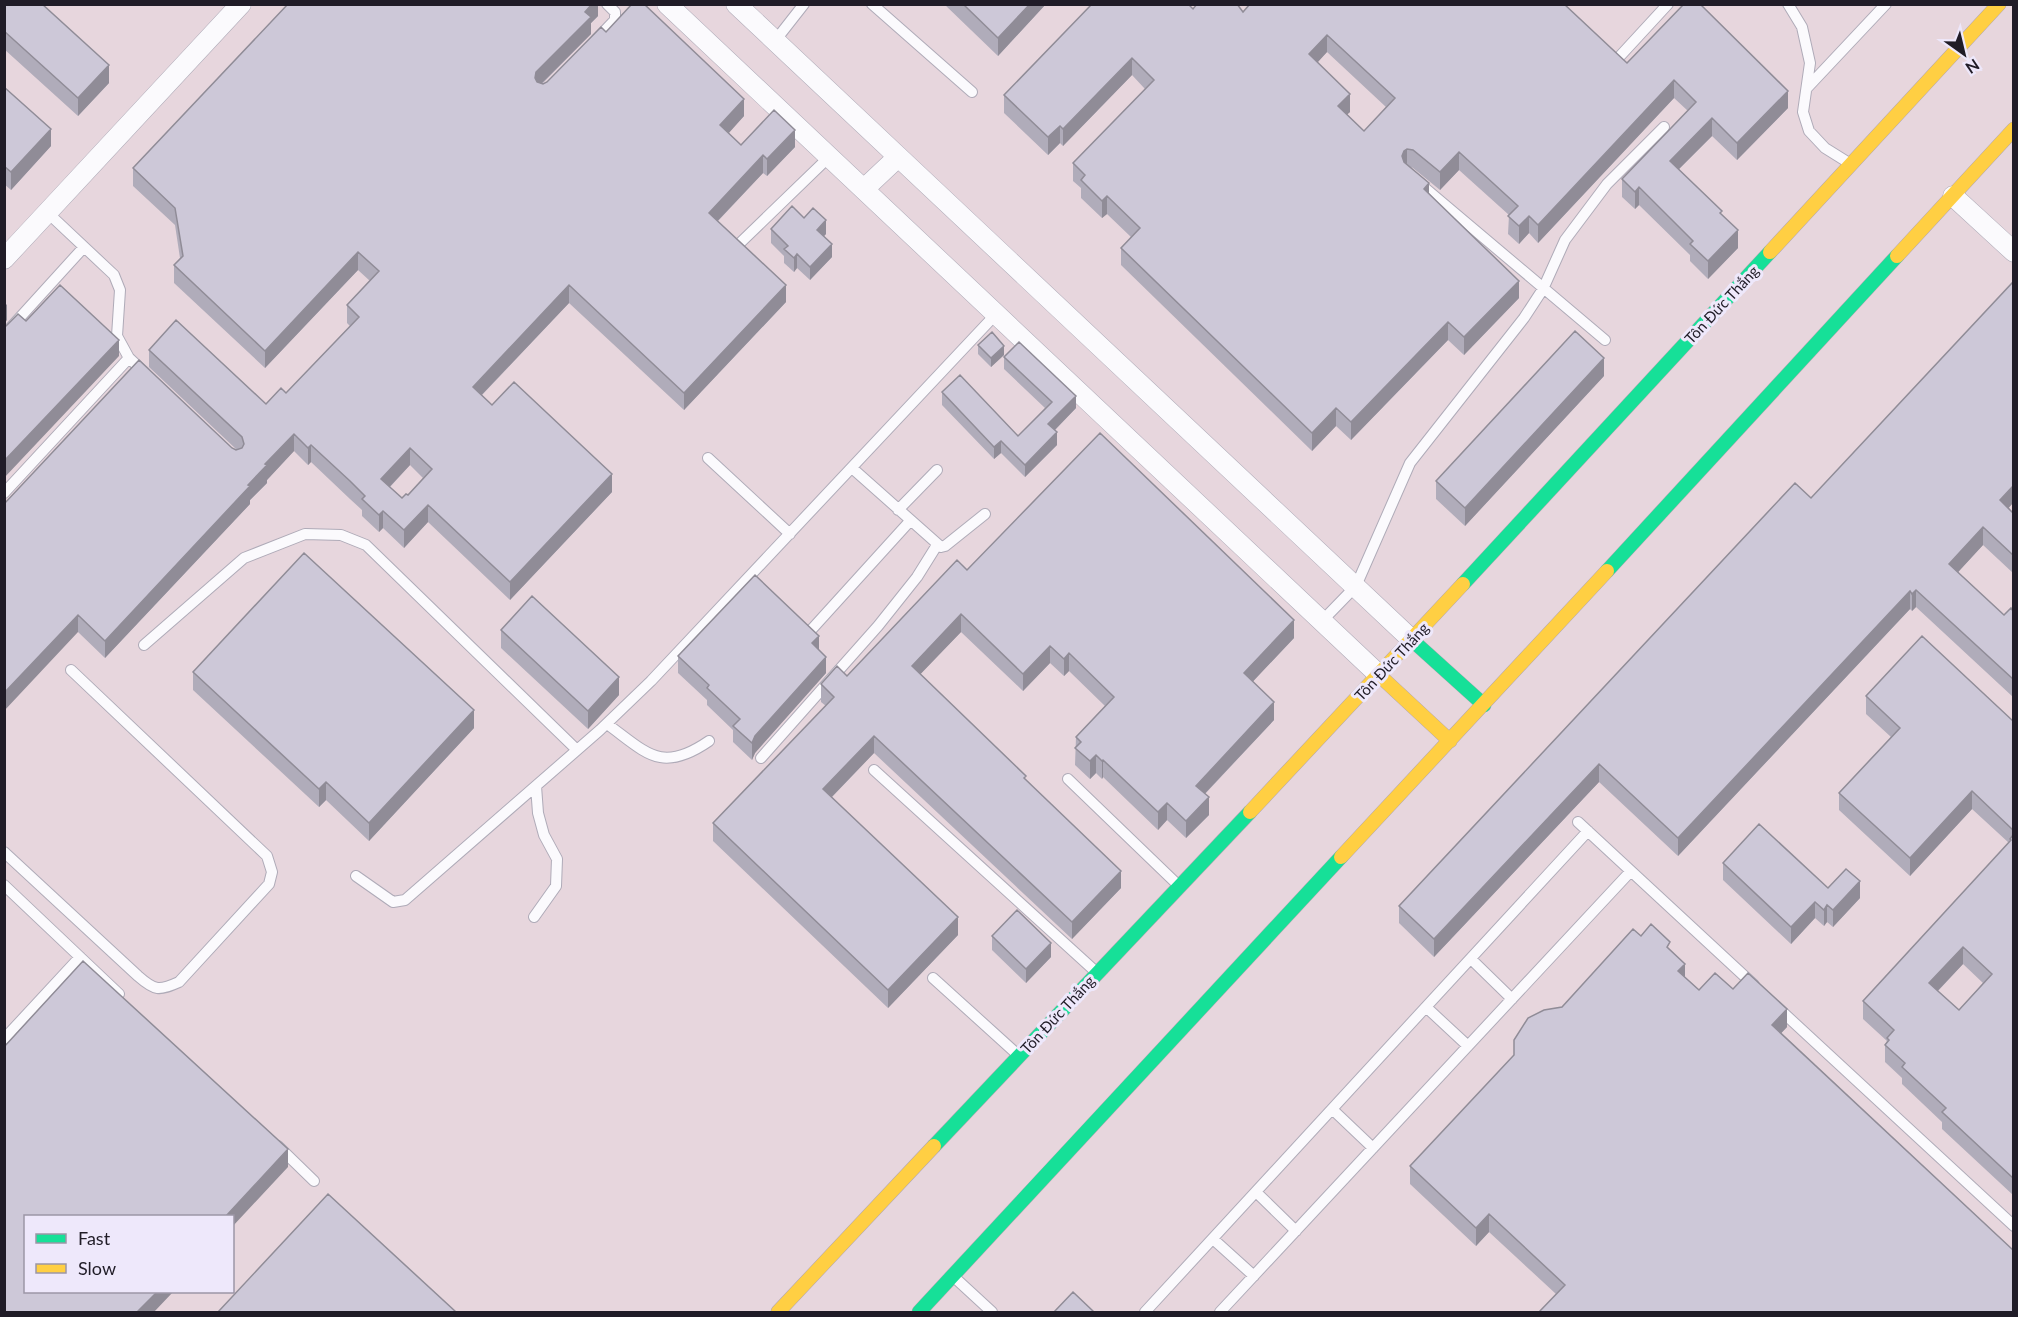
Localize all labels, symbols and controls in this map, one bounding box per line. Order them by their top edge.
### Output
north arrow [1934,24,1994,84]
text: N [1962,56,1983,78]
street label: Tôn Đức Thắng [1681,261,1762,347]
street label: Tôn Đức Thắng [1351,618,1432,704]
street label: Tôn Đức Thắng [1017,971,1098,1057]
legend [24,1215,234,1293]
text: Fast [78,1227,111,1249]
text: Slow [78,1257,116,1279]

